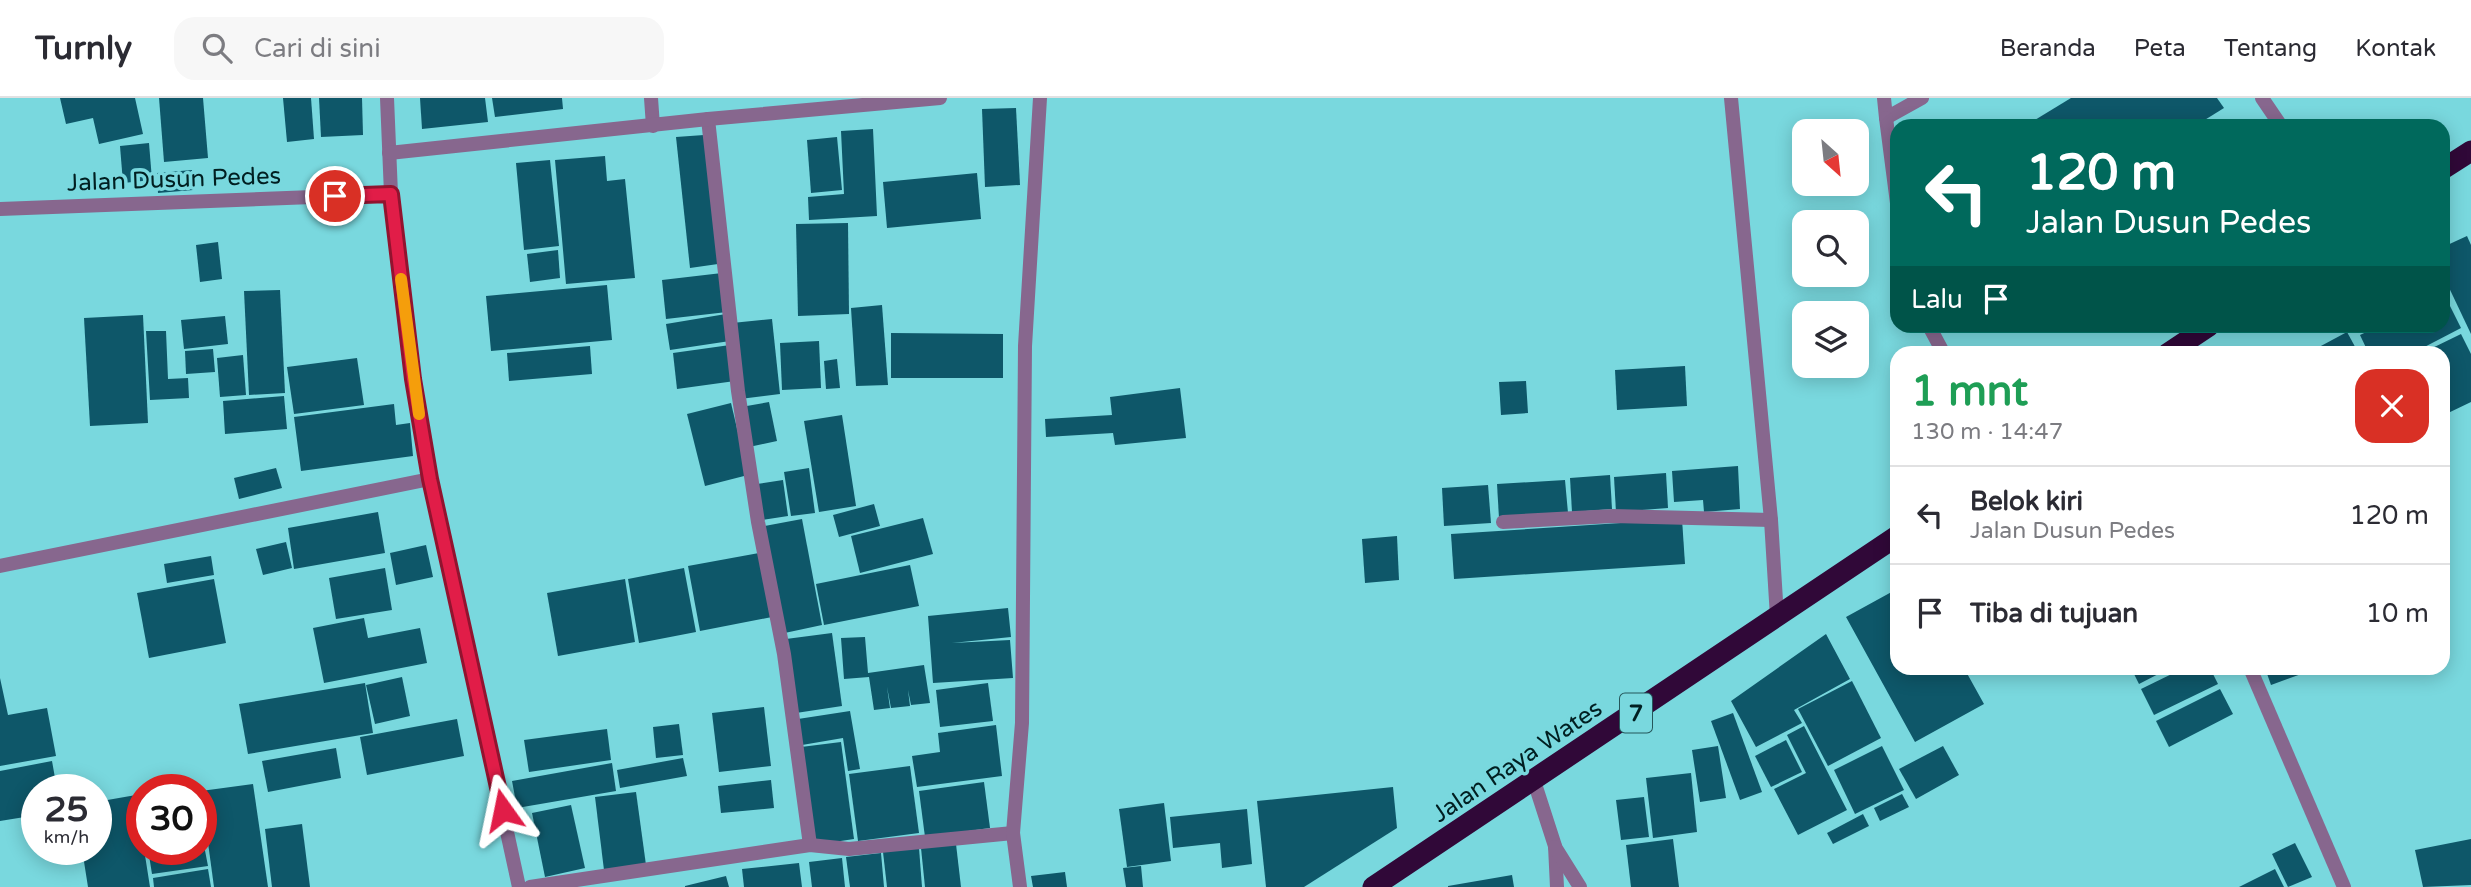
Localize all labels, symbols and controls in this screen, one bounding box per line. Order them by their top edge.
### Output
search box [174,17,664,80]
text: Turnly [35,29,132,68]
icon: search [198,29,236,67]
text: Cari di sini [254,33,381,64]
text: Beranda [2000,34,2096,63]
text: Peta [2134,34,2186,63]
text: Tentang [2224,34,2317,63]
text: Kontak [2355,34,2436,63]
north arrow [1792,119,1869,196]
map controls [1792,119,1869,378]
text: 120 m [2026,144,2176,203]
icon: left [1911,147,2002,238]
street label: Jalan Dusun Pedes [67,161,281,198]
pin [305,166,365,226]
icon: arrive [316,177,354,215]
text: Jalan Dusun Pedes [2026,204,2311,242]
button: search [1792,210,1869,287]
icon: arrive [1977,280,2015,318]
text: Lalu [1911,284,1963,315]
button: layers [1792,301,1869,378]
text: 1 mnt [1911,366,2028,417]
button: close [2355,369,2429,443]
text: 130 m · 14:47 [1911,418,2063,446]
text: Belok kiri [1970,486,2083,517]
icon: left [1911,496,1949,534]
text: 120 m [2349,500,2429,531]
text: Jalan Dusun Pedes [1970,517,2175,545]
icon: arrive [1911,594,1949,632]
text: Tiba di tujuan [1970,598,2138,629]
text: 10 m [2366,598,2429,629]
street label: Jalan Raya Wates [1427,694,1608,829]
road number: 7 [1620,694,1652,733]
position arrow [466,773,540,847]
speed limit sign: 30 [126,774,217,865]
text: 25 [45,789,88,831]
text: km/h [44,826,89,848]

